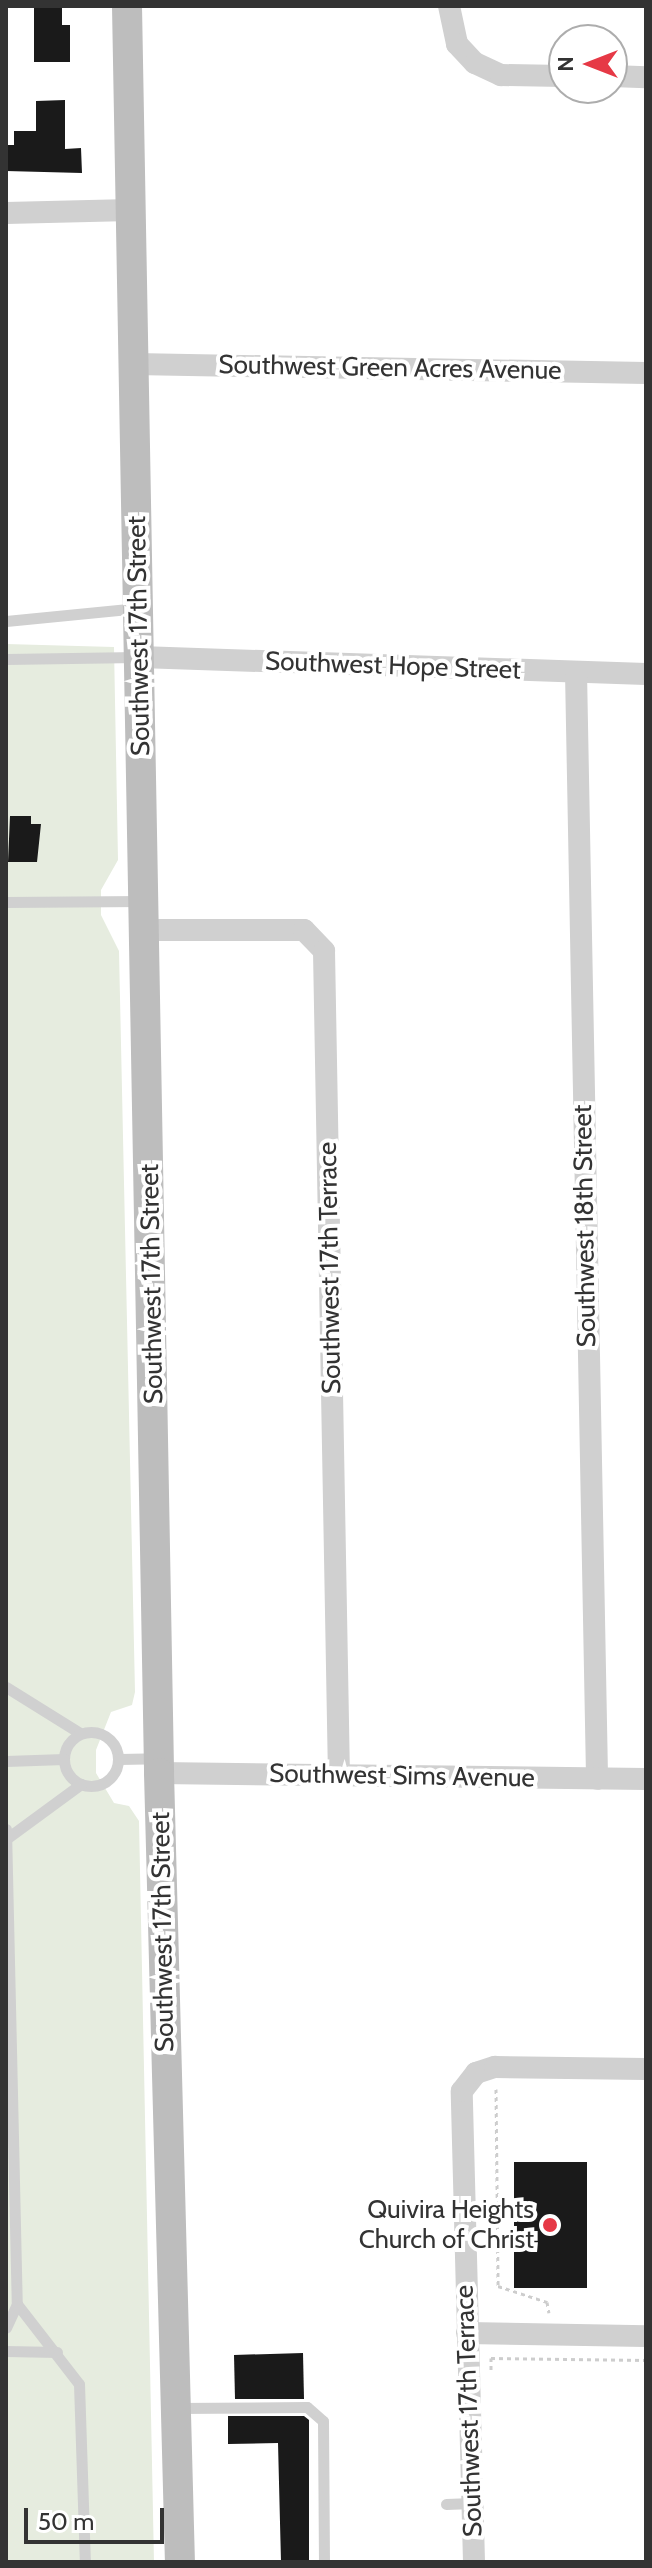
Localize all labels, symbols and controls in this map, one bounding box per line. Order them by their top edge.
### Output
north arrow [548,24,628,104]
text: N [552,56,579,72]
street label: Southwest Green Acres Avenue [218,349,562,387]
street label: Southwest 17th Street [121,516,157,756]
street label: Southwest Hope Street [265,646,521,686]
street label: Southwest 18th Street [567,1104,603,1348]
street label: Southwest 17th Terrace [312,1142,348,1394]
street label: Southwest 17th Street [134,1164,170,1404]
street label: Southwest Sims Avenue [269,1758,535,1794]
street label: Southwest 17th Street [145,1812,181,2052]
place label: Quivira Heights Church of Christ [359,2194,534,2256]
marker: Quivira Heights Church of Christ [541,2216,559,2234]
street label: Southwest 17th Terrace [449,2284,489,2538]
scale bar [28,2492,168,2542]
text: 50 m [38,2507,94,2536]

